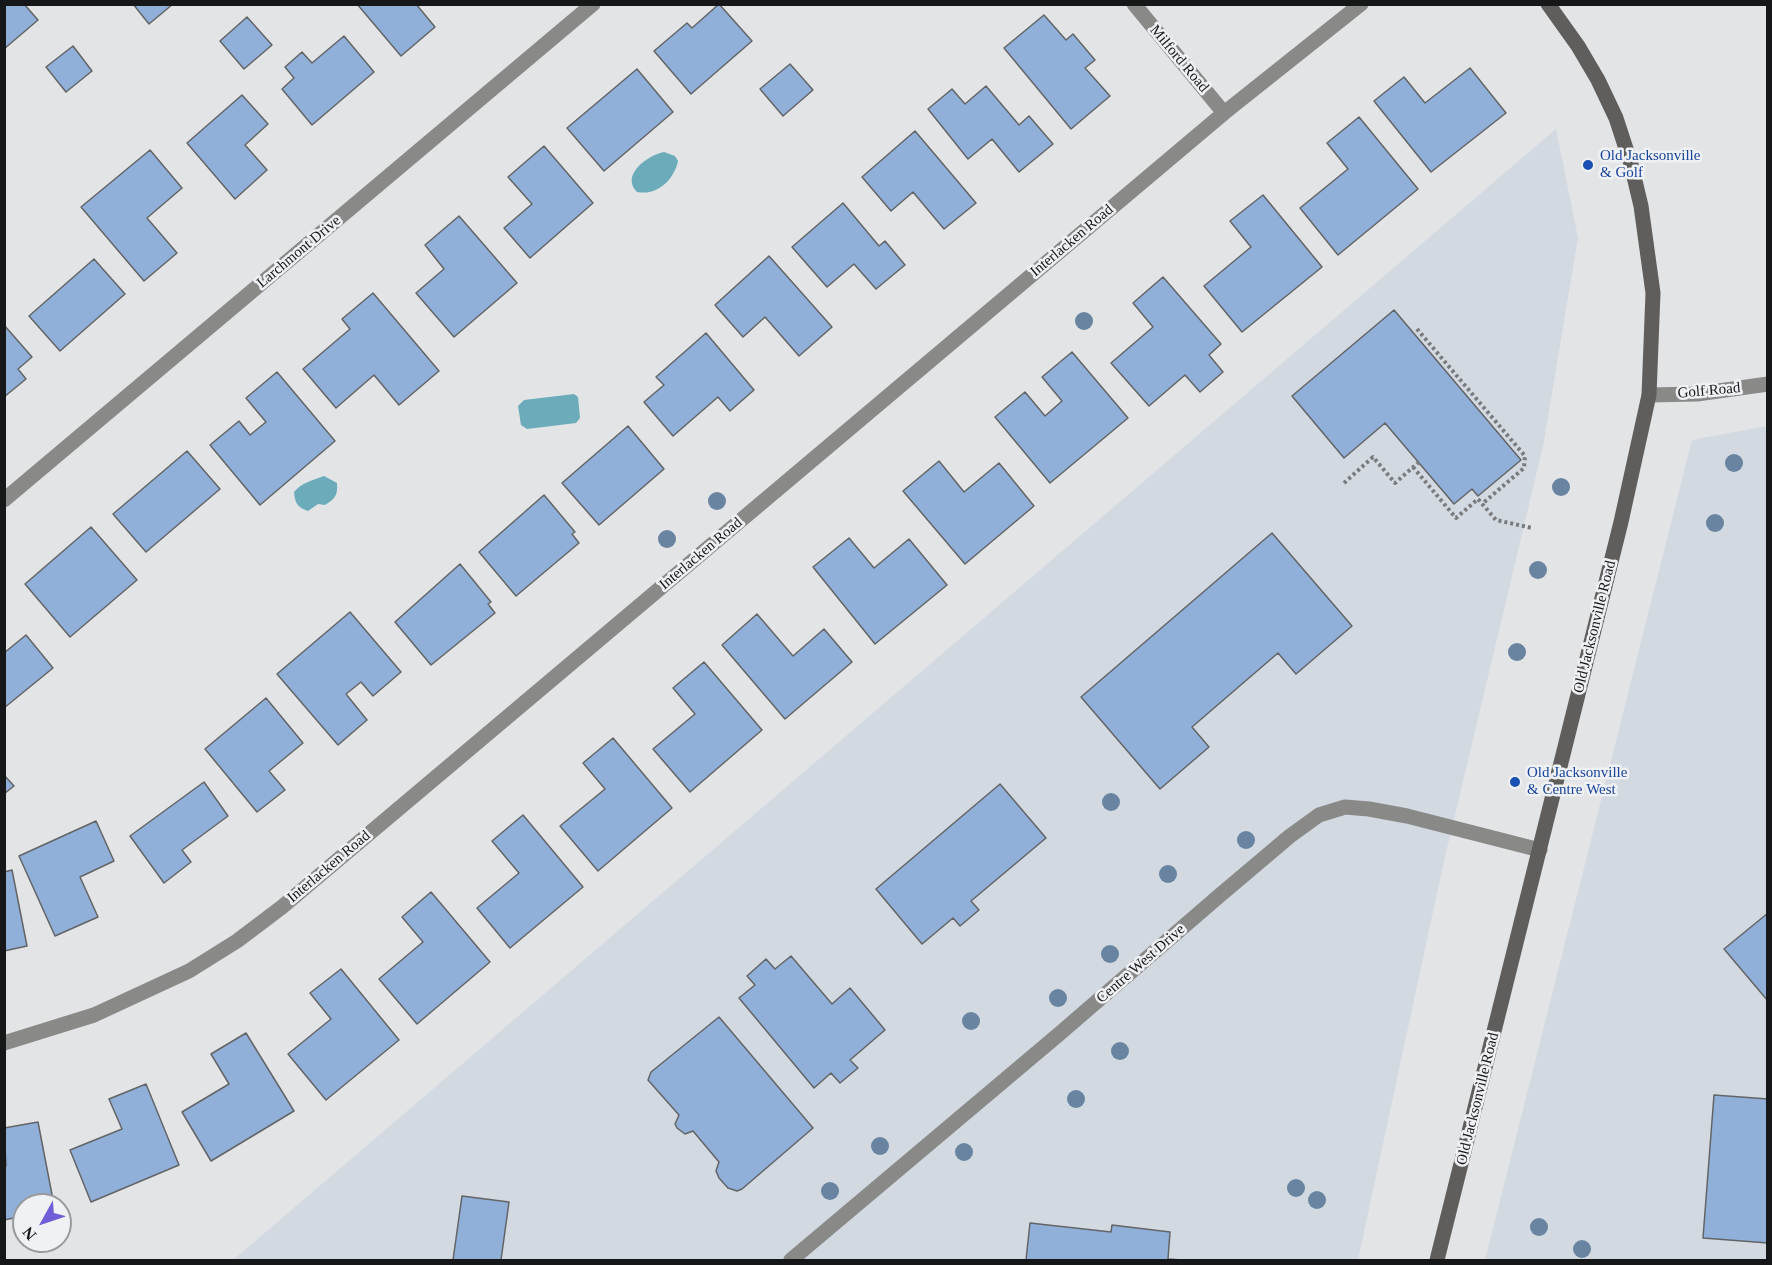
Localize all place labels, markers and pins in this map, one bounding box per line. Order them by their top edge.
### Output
place label: Old Jacksonville & Golf [1600,147,1700,182]
marker: Old Jacksonville & Golf [1581,158,1595,172]
place label: Old Jacksonville & Centre West [1527,764,1627,799]
marker: Old Jacksonville & Centre West [1508,775,1522,789]

